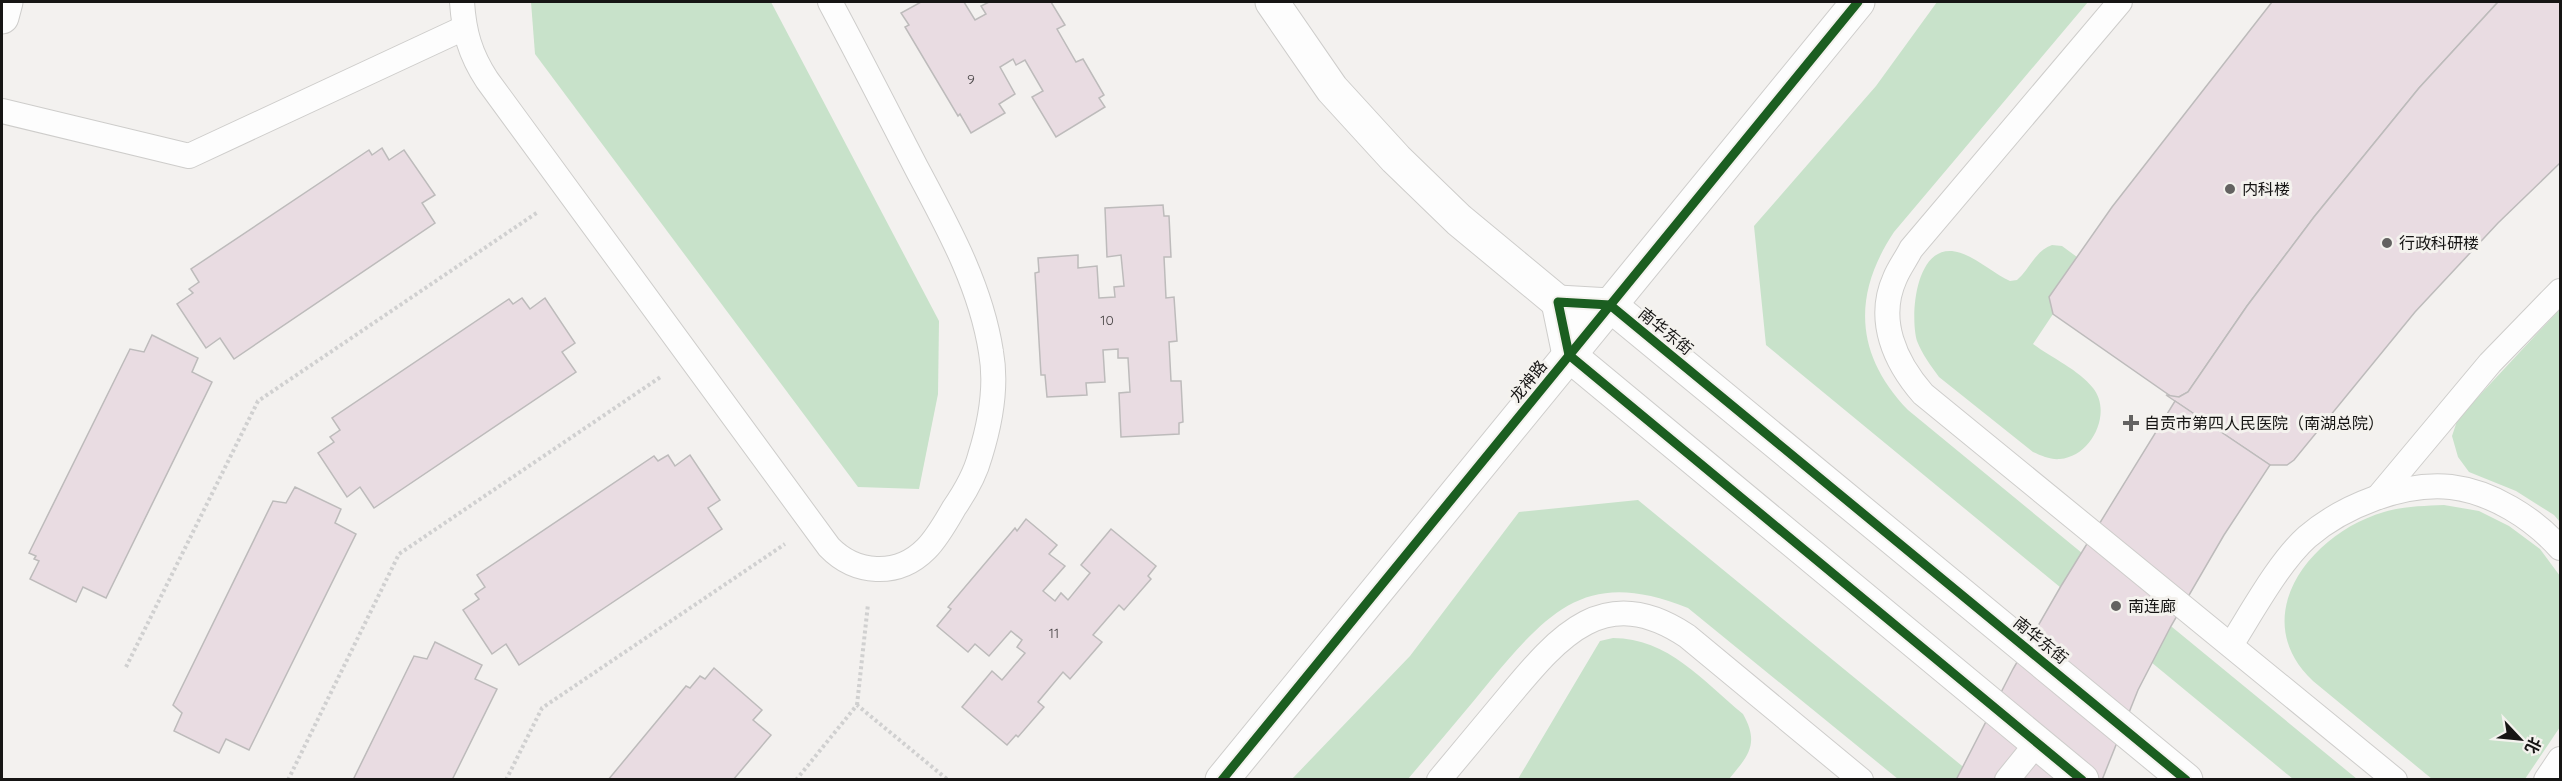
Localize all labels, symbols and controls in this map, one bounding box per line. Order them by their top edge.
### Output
house number: 9 [967,70,975,88]
place label: 内科楼 [2242,179,2290,199]
marker: 内科楼 [2223,182,2237,196]
place label: 行政科研楼 [2399,233,2479,253]
marker: 行政科研楼 [2380,236,2394,250]
street label: 南华东街 [1635,303,1697,359]
house number: 10 [1100,311,1114,329]
street label: 龙神路 [1505,356,1551,406]
place label: 自贡市第四人民医院（南湖总院） [2144,413,2384,433]
marker: 自贡市第四人民医院（南湖总院） [2122,414,2140,432]
place label: 南连廊 [2128,596,2176,616]
marker: 南连廊 [2109,599,2123,613]
street label: 南华东街 [2010,612,2072,668]
house number: 11 [1049,624,1059,642]
north arrow [2490,709,2550,769]
text: 北 [2521,734,2546,757]

